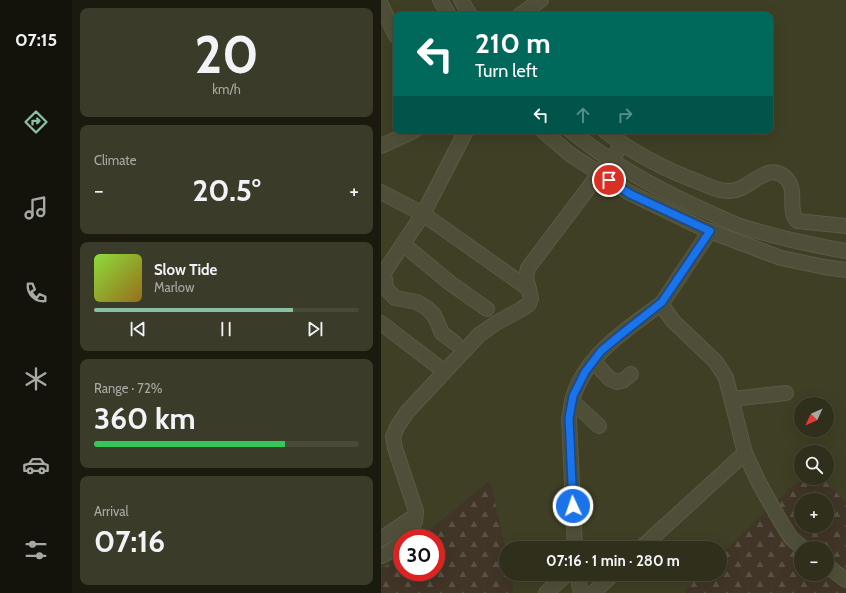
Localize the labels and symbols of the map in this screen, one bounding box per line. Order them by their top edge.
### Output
pin [592,163,626,197]
north arrow [794,397,834,437]
position arrow [552,485,594,527]
speed limit sign: 30 [393,529,445,581]

